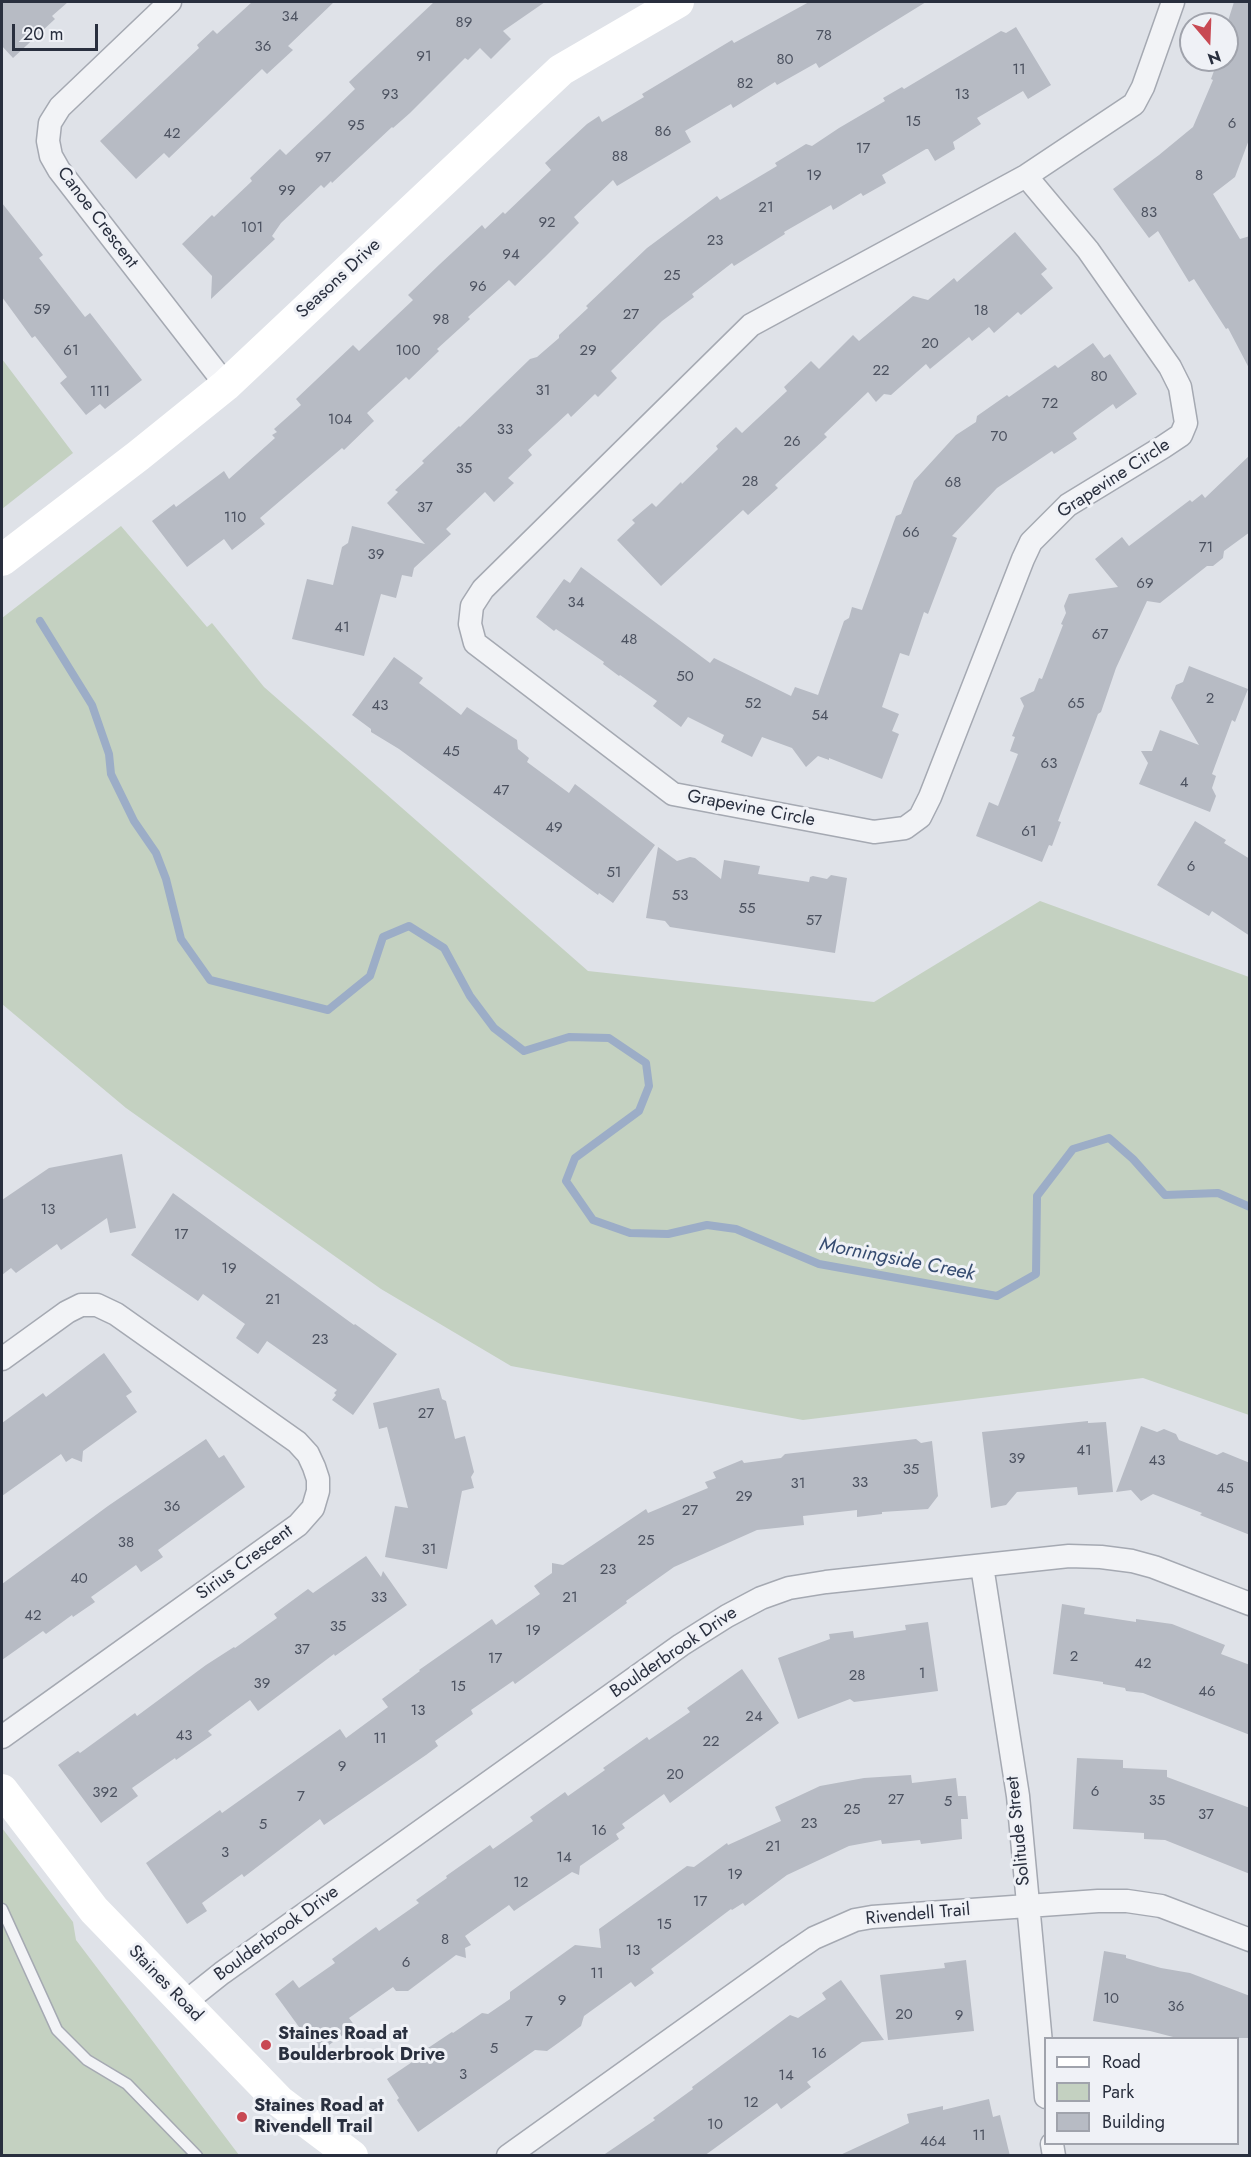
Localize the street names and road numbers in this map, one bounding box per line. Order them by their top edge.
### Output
street label: Canoe Crescent [52,163,142,273]
street label: Seasons Drive [293,235,385,323]
street label: Grapevine Circle [1054,435,1174,523]
street label: Grapevine Circle [685,786,817,832]
street label: Sirius Crescent [193,1521,297,1605]
street label: Boulderbrook Drive [606,1603,742,1703]
street label: Solitude Street [1003,1775,1035,1887]
street label: Boulderbrook Drive [211,1882,343,1986]
street label: Rivendell Trail [865,1900,971,1930]
street label: Staines Road [123,1941,207,2027]

